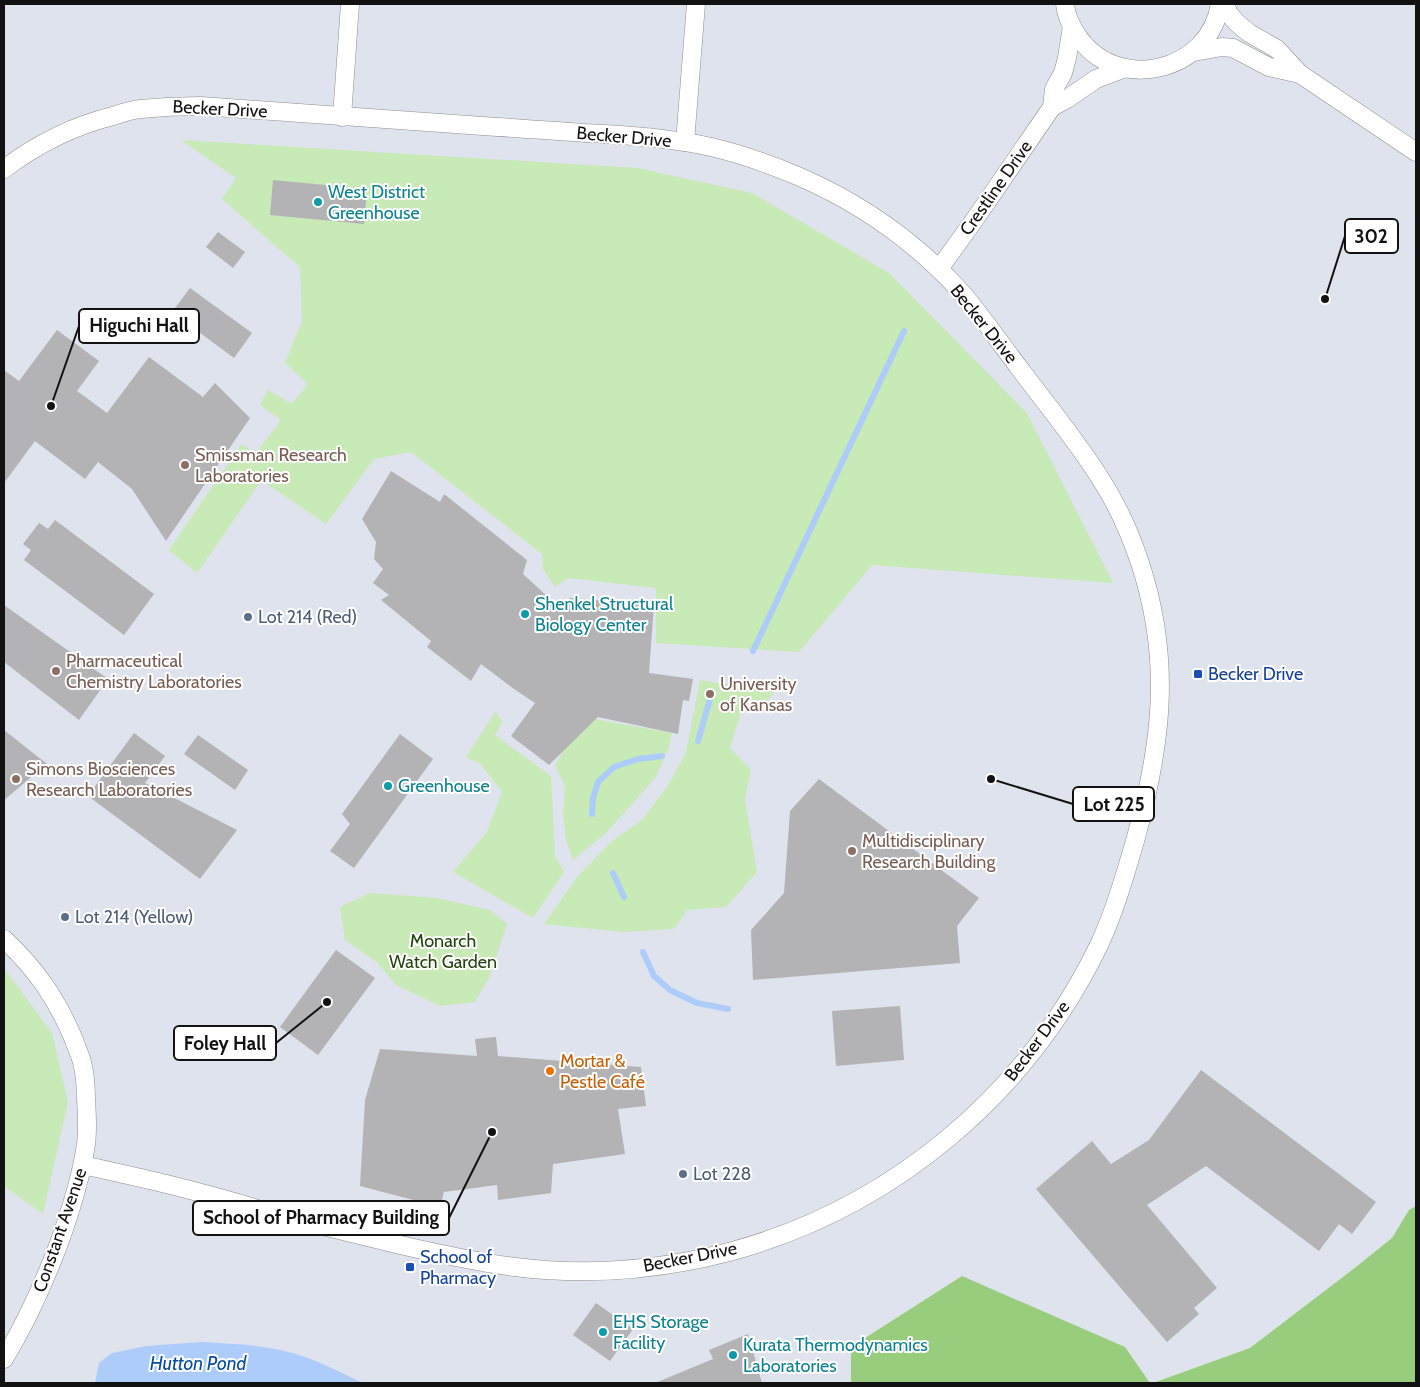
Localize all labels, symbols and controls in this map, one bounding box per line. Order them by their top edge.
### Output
street label: Becker Drive [172,96,268,122]
street label: Becker Drive [576,122,672,152]
street label: Crestline Drive [955,136,1037,240]
place label: West District Greenhouse [328,181,425,224]
marker: West District Greenhouse [312,196,324,208]
callout: 302 [1345,219,1398,253]
text: 302 [1354,225,1388,248]
street label: Becker Drive [946,280,1022,368]
callout: Higuchi Hall [79,309,199,343]
text: Higuchi Hall [89,314,189,337]
place label: Smissman Research Laboratories [195,444,347,487]
marker: Smissman Research Laboratories [179,459,191,471]
place label: Shenkel Structural Biology Center [535,593,674,636]
place label: Lot 214 (Red) [258,606,357,628]
marker: Shenkel Structural Biology Center [519,608,531,620]
marker: Lot 214 (Red) [242,611,254,623]
place label: Pharmaceutical Chemistry Laboratories [66,650,242,693]
place label: Becker Drive [1208,663,1303,685]
marker: Pharmaceutical Chemistry Laboratories [50,665,62,677]
marker: Becker Drive [1192,668,1204,680]
place label: University of Kansas [720,673,797,716]
marker: University of Kansas [704,688,716,700]
place label: Simons Biosciences Research Laboratories [26,758,192,801]
marker: Simons Biosciences Research Laboratories [10,773,22,785]
place label: Greenhouse [398,775,490,797]
marker: Greenhouse [382,780,394,792]
callout: Lot 225 [1073,787,1154,821]
text: Lot 225 [1083,793,1145,816]
place label: Multidisciplinary Research Building [862,830,996,873]
marker: Multidisciplinary Research Building [846,845,858,857]
place label: Lot 214 (Yellow) [75,906,193,928]
marker: Lot 214 (Yellow) [59,911,71,923]
park label: Monarch Watch Garden [389,930,497,973]
street label: Becker Drive [1000,996,1074,1086]
callout: Foley Hall [174,1026,276,1060]
text: Foley Hall [184,1032,266,1055]
place label: Mortar & Pestle Café [560,1050,645,1093]
marker: Mortar & Pestle Café [544,1065,556,1077]
place label: Lot 228 [693,1163,752,1185]
street label: Constant Avenue [28,1165,92,1295]
marker: Lot 228 [677,1168,689,1180]
callout: School of Pharmacy Building [193,1201,449,1235]
text: School of Pharmacy Building [203,1206,440,1229]
street label: Becker Drive [641,1237,739,1277]
place label: School of Pharmacy [420,1246,496,1289]
marker: School of Pharmacy [404,1261,416,1273]
place label: EHS Storage Facility [613,1311,709,1354]
marker: EHS Storage Facility [597,1326,609,1338]
place label: Kurata Thermodynamics Laboratories [743,1334,928,1377]
marker: Kurata Thermodynamics Laboratories [727,1349,739,1361]
water label: Hutton Pond [150,1352,247,1375]

